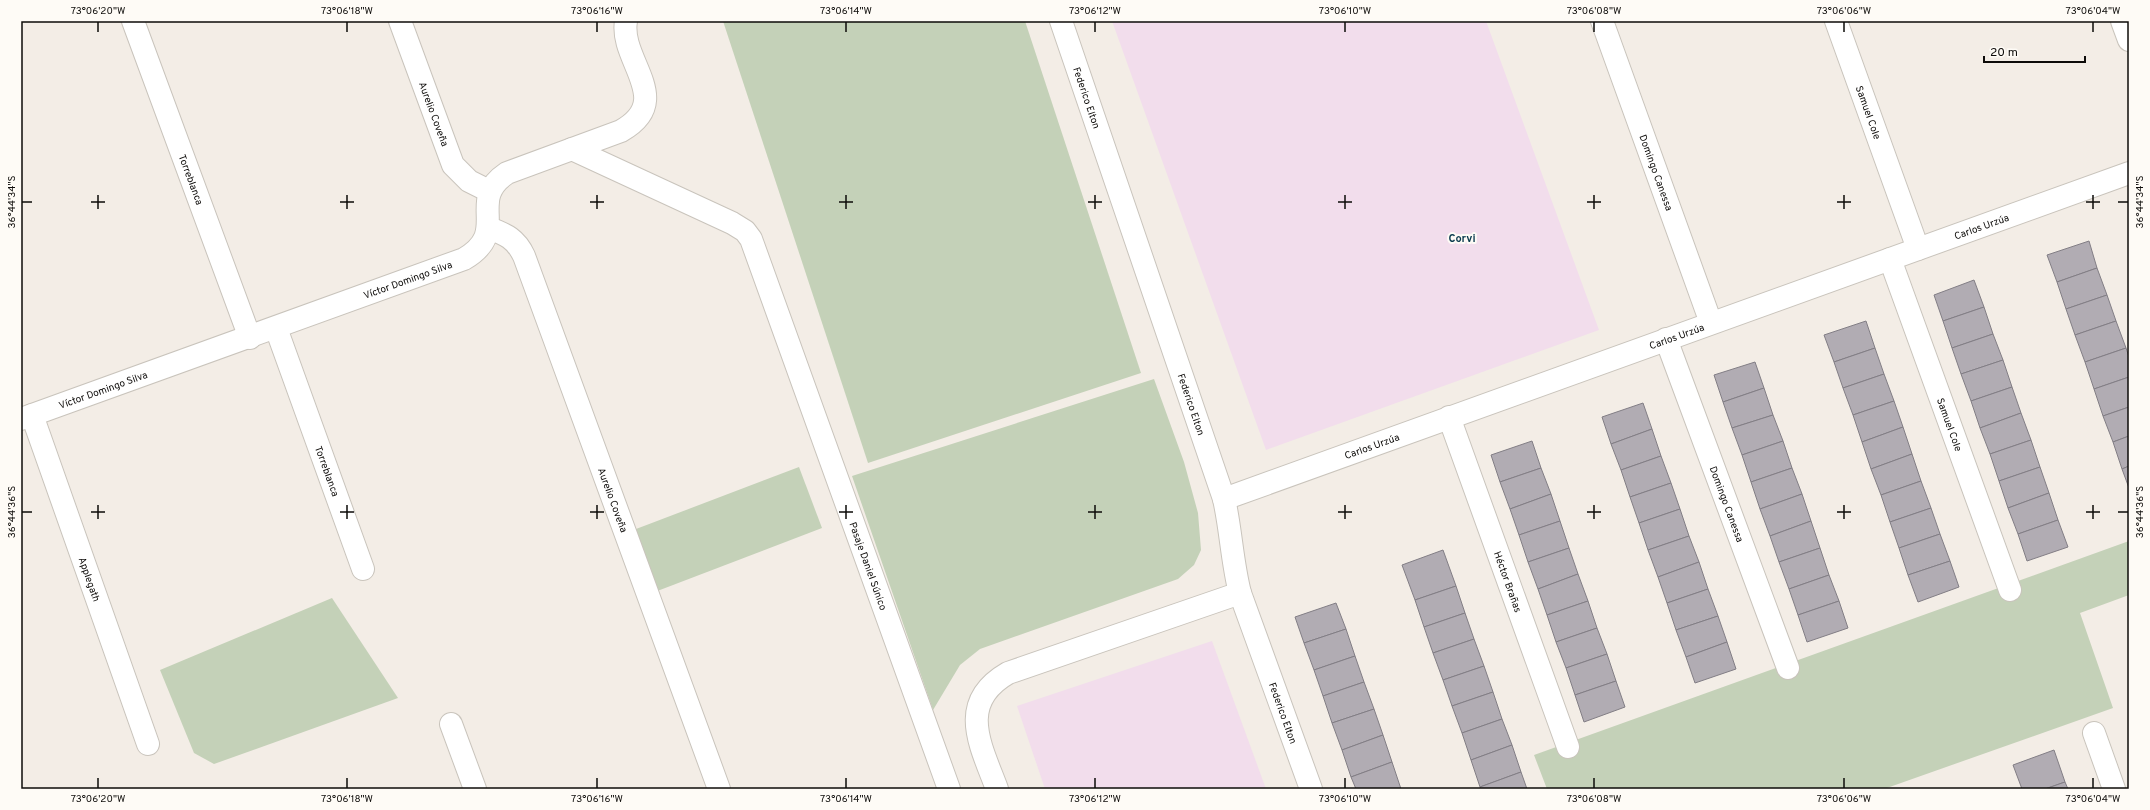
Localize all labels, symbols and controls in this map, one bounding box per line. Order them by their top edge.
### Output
text: 73°06'20"W [71,5,125,18]
text: 73°06'18"W [321,5,373,18]
text: 73°06'16"W [571,5,623,18]
text: 73°06'14"W [820,5,872,18]
text: 73°06'12"W [1069,5,1121,18]
text: 73°06'10"W [1319,5,1371,18]
text: 73°06'08"W [1567,5,1621,18]
text: 73°06'06"W [1817,5,1871,18]
text: 73°06'04"W [2066,5,2120,18]
scale bar [1984,38,2085,64]
text: 20 m [1990,45,2018,61]
street label: Federico Elton [1069,66,1102,131]
street label: Aurelio Coveña [415,80,451,149]
street label: Samuel Cole [1852,84,1883,141]
street label: Domingo Canessa [1636,133,1675,213]
street label: Torreblanca [175,153,205,207]
text: 36°44'34"S [6,176,19,228]
text: 36°44'34"S [2134,176,2147,228]
street label: Carlos Urzúa [1953,212,2011,243]
district label: Corvi [1448,232,1476,246]
street label: Víctor Domingo Silva [362,259,454,303]
street label: Carlos Urzúa [1648,322,1706,353]
street label: Víctor Domingo Silva [57,369,149,413]
street label: Federico Elton [1174,372,1207,437]
street label: Samuel Cole [1933,396,1964,454]
street label: Carlos Urzúa [1343,431,1401,463]
street label: Torreblanca [311,444,341,499]
street label: Domingo Canessa [1706,465,1746,544]
street label: Aurelio Coveña [594,466,630,535]
text: 36°44'36"S [6,486,19,538]
text: 36°44'36"S [2134,486,2147,538]
street label: Pasaje Daniel Súnico [845,520,889,613]
street label: Héctor Brañas [1490,550,1524,615]
street label: Applegath [75,556,102,604]
street label: Federico Elton [1265,681,1299,746]
text: 73°06'20"W [71,793,125,806]
text: 73°06'18"W [321,793,373,806]
text: 73°06'16"W [571,793,623,806]
text: 73°06'14"W [820,793,872,806]
text: 73°06'12"W [1069,793,1121,806]
text: 73°06'10"W [1319,793,1371,806]
text: 73°06'08"W [1567,793,1621,806]
text: 73°06'06"W [1817,793,1871,806]
text: 73°06'04"W [2066,793,2120,806]

